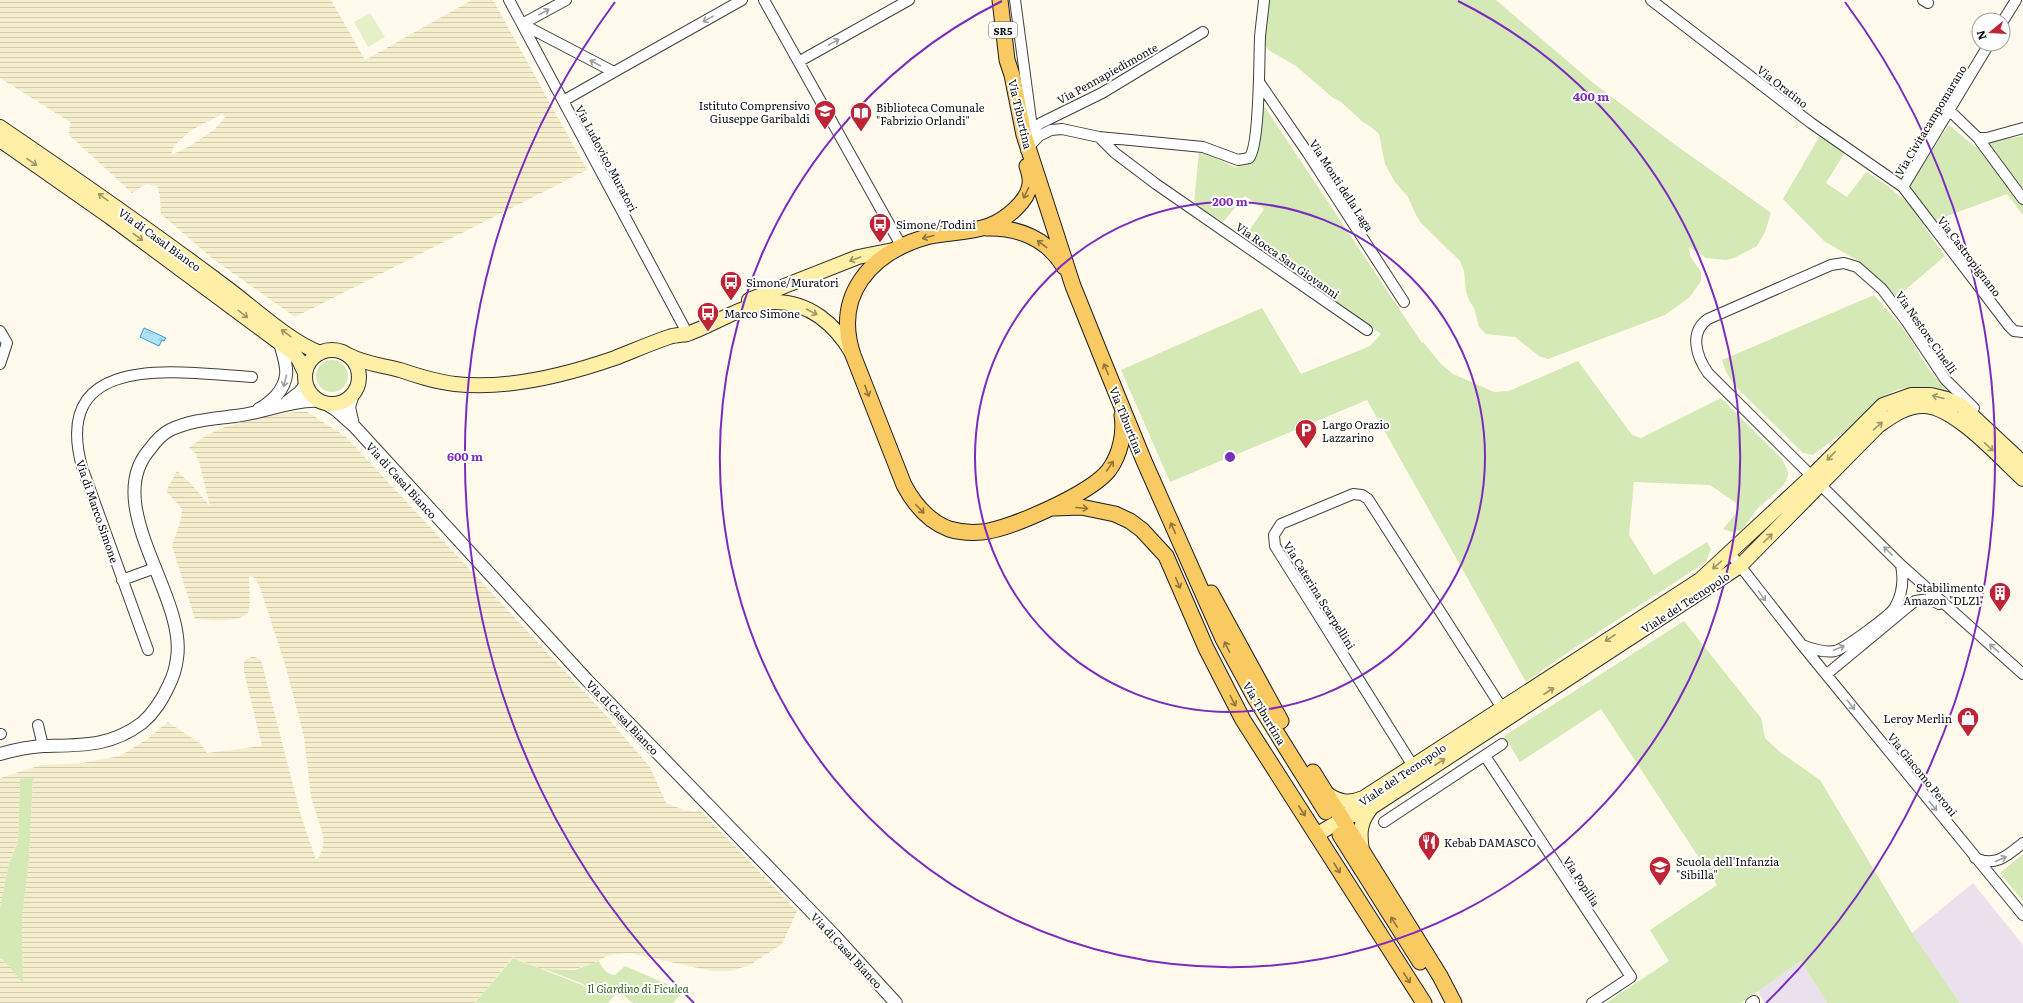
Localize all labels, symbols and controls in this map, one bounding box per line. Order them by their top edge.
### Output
one-way arrow [538,8,550,16]
north arrow [1971,12,2011,52]
one-way arrow [703,16,715,24]
road number: SR5 [989,22,1017,38]
text: N [1972,29,1990,42]
one-way arrow [828,37,840,45]
street label: Via Pennapiedimonte [1054,39,1160,107]
one-way arrow [589,58,601,66]
street label: Via Oratino [1754,61,1812,111]
street label: Via Civitacampomarano [1890,61,1970,179]
street label: Via Tiburtina [1005,77,1037,151]
text: 400 m [1573,87,1609,105]
place label: Istituto Comprensivo Giuseppe Garibaldi [699,97,810,126]
school or university icon: Istituto Comprensivo Giuseppe Garibaldi [812,98,838,131]
place label: Biblioteca Comunale "Fabrizio Orlandi" [876,99,985,128]
library icon: Biblioteca Comunale "Fabrizio Orlandi" [848,100,874,133]
street label: Via Ludovico Muratori [572,102,642,214]
street label: Via Monti della Laga [1306,136,1378,234]
one-way arrow [26,158,37,166]
one-way arrow [1022,187,1030,199]
text: 200 m [1212,192,1248,210]
one-way arrow [98,193,109,201]
street label: Via di Casal Bianco [116,204,204,274]
bus stop icon: Simone/Todini [867,211,893,244]
street label: Via Castropignano [1934,212,2006,300]
place label: Simone/Todini [896,216,976,232]
street label: Via Rocca San Giovanni [1233,218,1343,302]
one-way arrow [132,233,143,241]
one-way arrow [922,234,935,241]
one-way arrow [1037,239,1048,248]
one-way arrow [849,255,861,263]
bus stop icon: Simone/Muratori [718,269,744,302]
place label: Simone/Muratori [746,274,839,290]
street label: Via Nestore Cinelli [1892,287,1962,377]
bus stop icon: Marco Simone [695,300,721,333]
place label: Marco Simone [724,305,800,321]
one-way arrow [806,309,818,316]
one-way arrow [237,310,248,318]
one-way arrow [281,329,292,337]
one-way arrow [1102,363,1110,375]
one-way arrow [280,374,288,387]
one-way arrow [863,384,871,396]
street label: Via Tiburtina [1106,384,1148,456]
one-way arrow [1932,392,1945,400]
place label: Largo Orazio Lazzarino [1322,416,1390,445]
parking icon: Largo Orazio Lazzarino [1293,417,1319,450]
one-way arrow [1873,422,1884,431]
street label: Via di Casal Bianco [363,438,441,522]
one-way arrow [1984,443,1994,452]
text: 600 m [447,447,483,465]
centre of rings [1223,450,1237,464]
one-way arrow [1826,451,1836,461]
street label: Via di Marco Simone [73,457,123,565]
one-way arrow [1106,461,1114,472]
one-way arrow [915,504,925,514]
one-way arrow [1075,504,1088,512]
one-way arrow [1169,523,1176,535]
one-way arrow [1763,533,1773,543]
street label: Via Caterina Scarpellini [1280,538,1360,652]
one-way arrow [1883,546,1893,556]
one-way arrow [1712,560,1722,569]
street label: Viale del Tecnopolo [1638,567,1732,637]
one-way arrow [1175,577,1182,589]
place label: Stabilimento Amazon "DLZ1" [1903,579,1984,608]
building icon: Stabilimento Amazon "DLZ1" [1987,580,2013,613]
one-way arrow [1758,590,1766,601]
one-way arrow [1604,634,1615,642]
one-way arrow [1223,641,1230,653]
one-way arrow [1833,644,1845,652]
one-way arrow [1988,644,1999,653]
street label: Via di Casal Bianco [583,676,663,758]
street label: Via Tiburtina [1240,678,1290,748]
one-way arrow [1543,687,1554,695]
one-way arrow [1230,695,1237,707]
one-way arrow [1847,699,1856,710]
shop icon: Leroy Merlin [1955,705,1981,738]
place label: Leroy Merlin [1883,710,1952,726]
street label: Via Giacomo Peroni [1884,729,1962,819]
street label: Viale del Tecnopolo [1355,739,1449,809]
one-way arrow [1434,758,1446,766]
one-way arrow [1929,801,1937,812]
one-way arrow [1298,805,1306,816]
restaurant icon: Kebab DAMASCO [1416,829,1442,862]
place label: Kebab DAMASCO [1444,834,1536,850]
street label: Via Popilia [1560,853,1604,909]
place label: Scuola dell'Infanzia "Sibilla" [1676,853,1779,882]
school or university icon: Scuola dell'Infanzia "Sibilla" [1647,854,1673,887]
one-way arrow [1995,855,2007,862]
one-way arrow [1333,862,1341,873]
street label: Via di Casal Bianco [808,909,886,991]
one-way arrow [1390,917,1398,928]
one-way arrow [1403,972,1411,983]
park label: Il Giardino di Ficulea [587,980,690,996]

